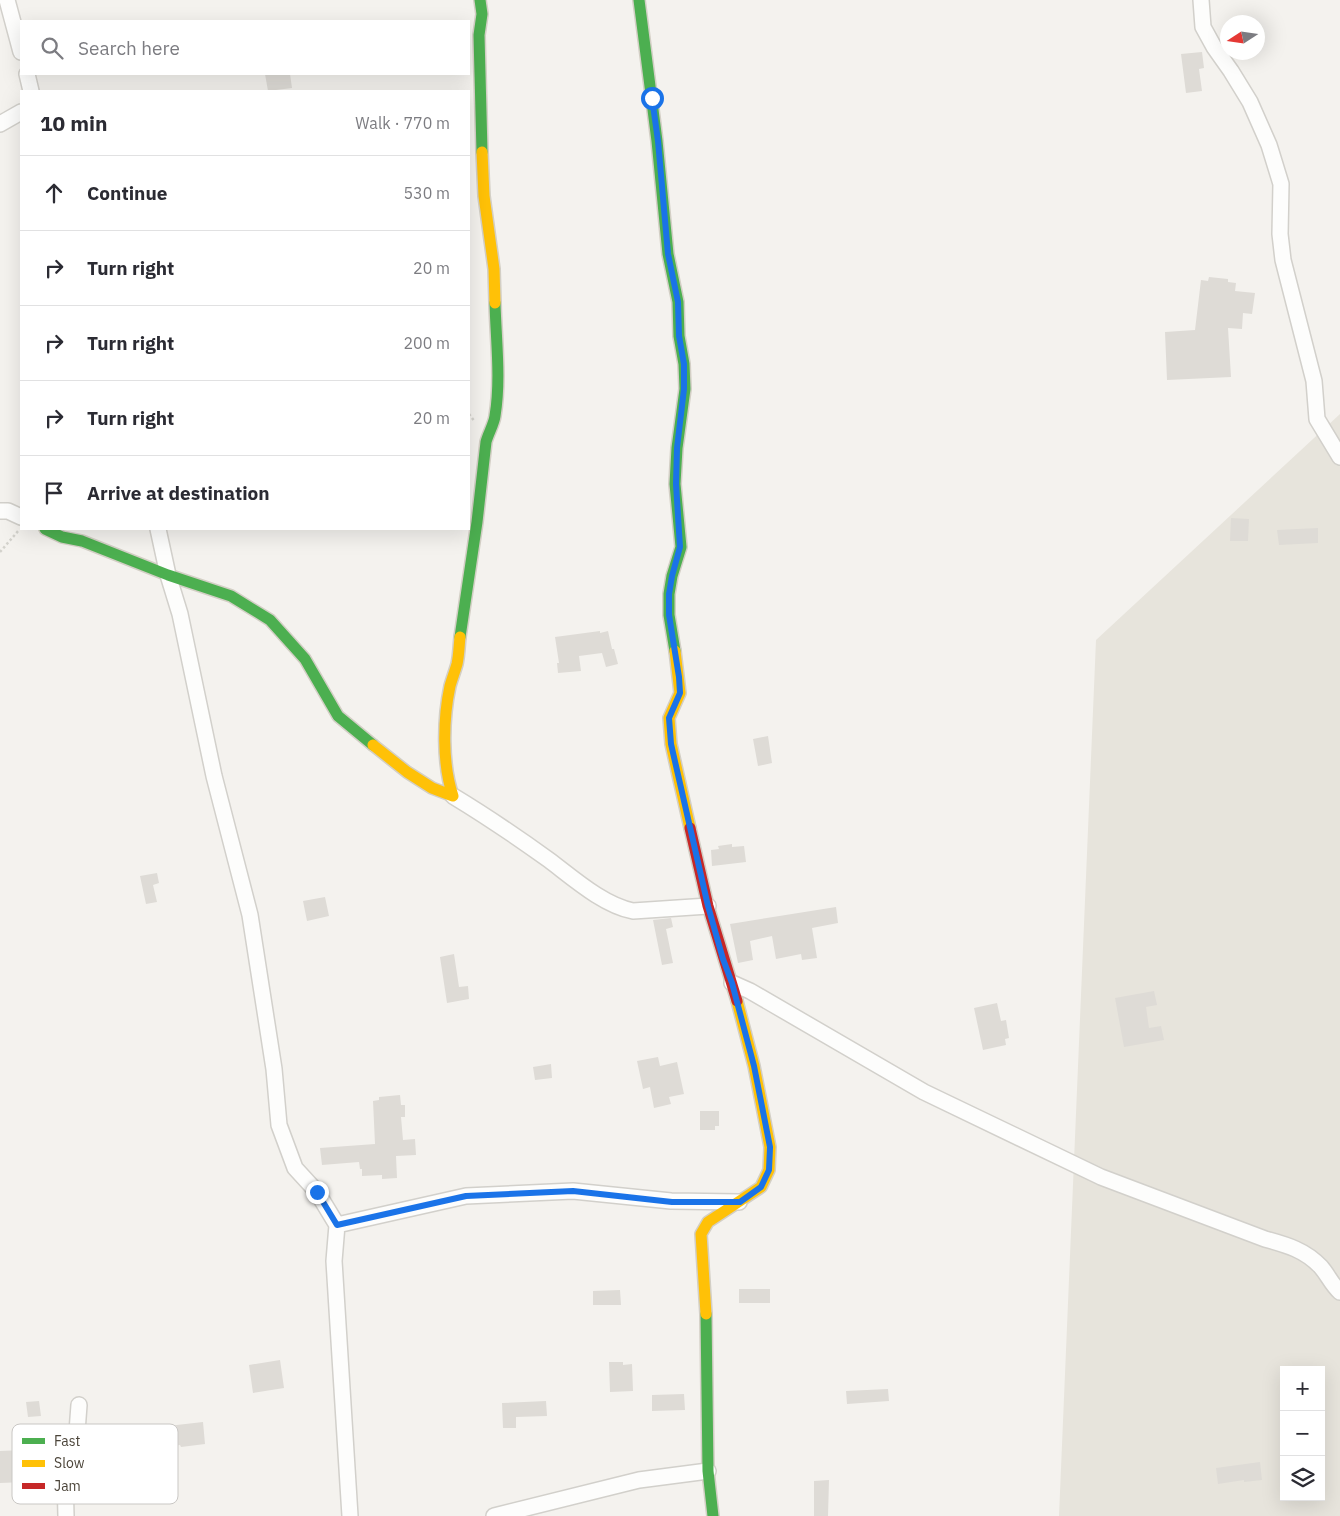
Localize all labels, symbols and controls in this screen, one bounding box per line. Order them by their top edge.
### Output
north arrow [1220,15,1265,60]
search box [20,20,470,75]
icon: search [38,34,66,62]
text: Search here [78,36,180,60]
route start [641,87,664,110]
text: 10 min [40,109,107,137]
text: Walk · 770 m [355,113,450,133]
icon: ahead [40,179,68,207]
text: Continue [87,181,167,205]
text: 530 m [403,183,450,203]
icon: right [40,254,68,282]
text: Turn right [87,256,174,280]
text: 20 m [413,258,450,278]
icon: right [40,329,68,357]
text: Turn right [87,331,174,355]
text: 200 m [403,333,450,353]
icon: right [40,404,68,432]
text: Turn right [87,406,174,430]
text: 20 m [413,408,450,428]
icon: arrive [40,479,68,507]
text: Arrive at destination [87,481,270,505]
route end [306,1181,329,1204]
map controls [1280,1366,1325,1501]
button: + [1280,1366,1325,1411]
button: − [1280,1411,1325,1456]
legend [12,1424,178,1504]
text: Fast [54,1432,80,1450]
text: Slow [54,1454,85,1472]
button: layers [1280,1456,1325,1501]
text: Jam [54,1477,81,1495]

